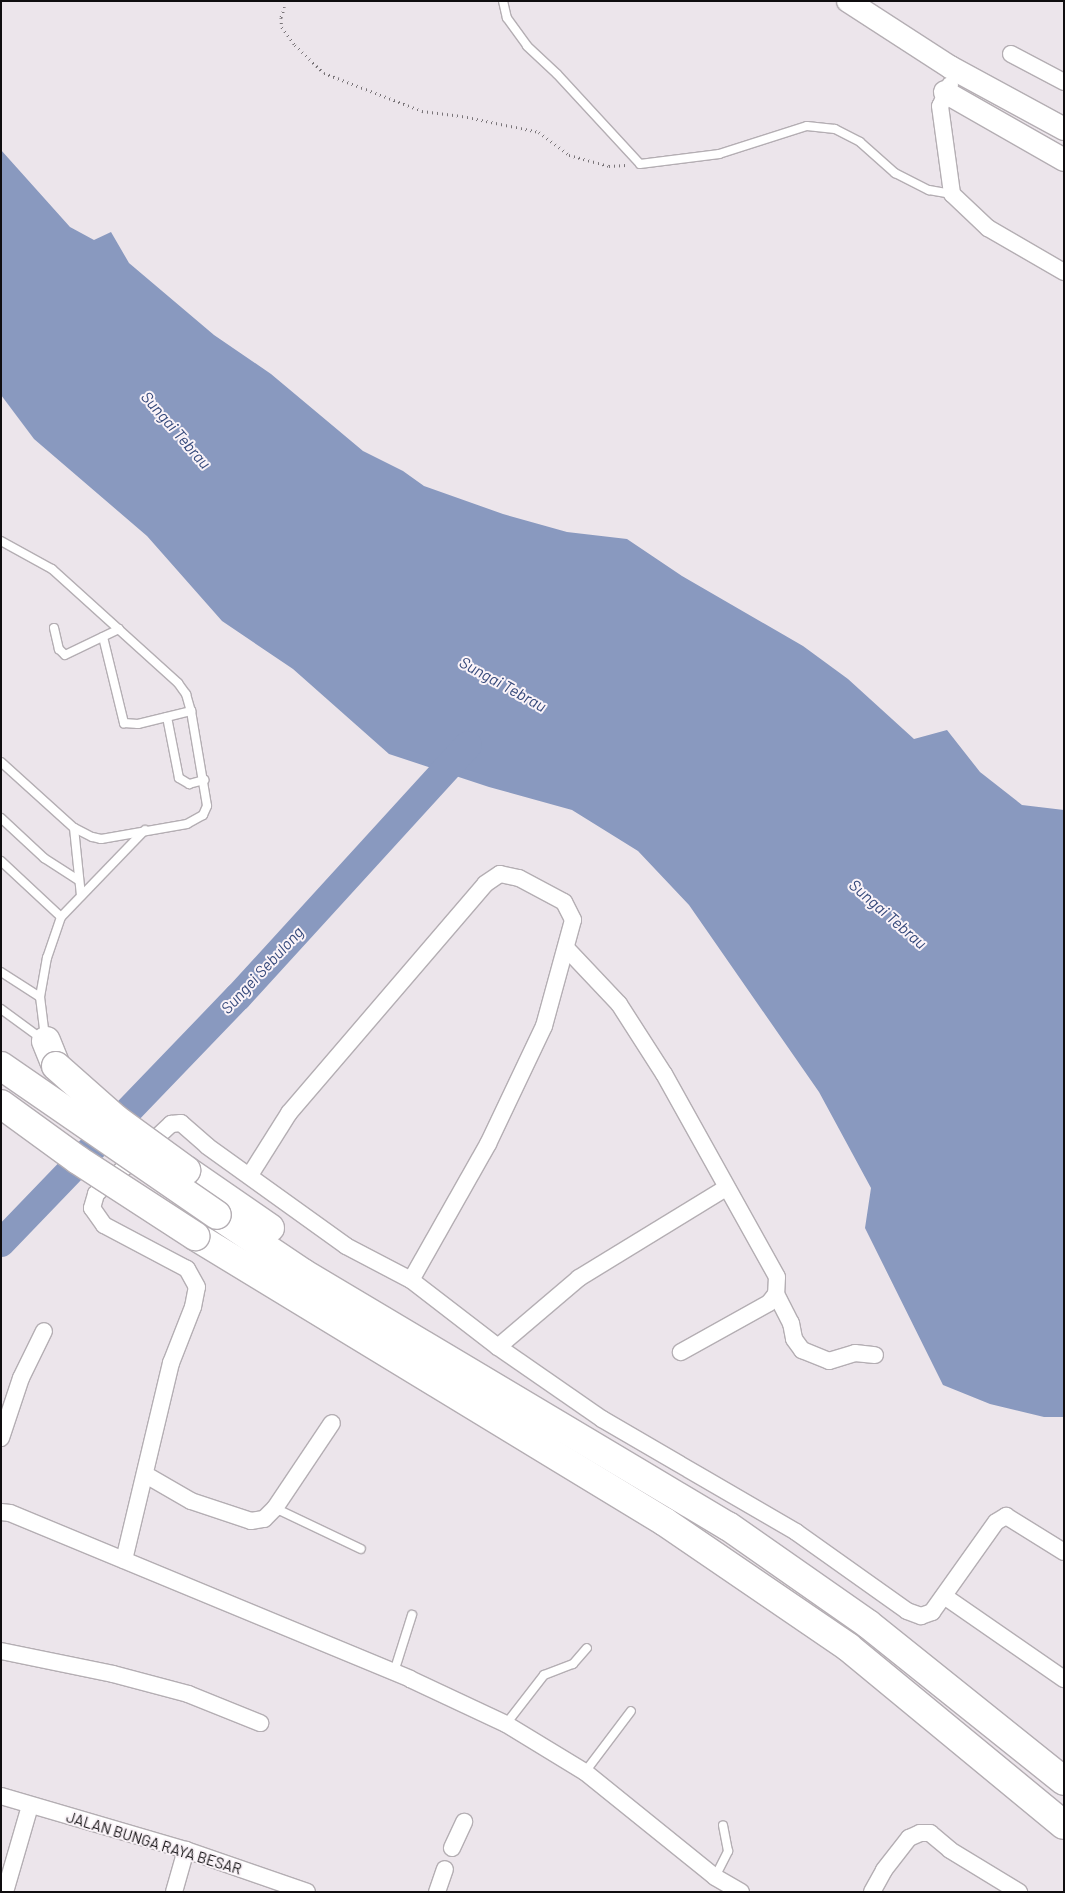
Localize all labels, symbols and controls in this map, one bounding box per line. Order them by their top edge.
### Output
water label: Sungai Tebrau [137,387,215,473]
water label: Sungai Tebrau [456,652,550,716]
water label: Sungai Tebrau [845,875,931,953]
water label: Sungei Sebulong [217,922,307,1018]
street label: JALAN BUNGA RAYA BESAR [64,1808,244,1878]

